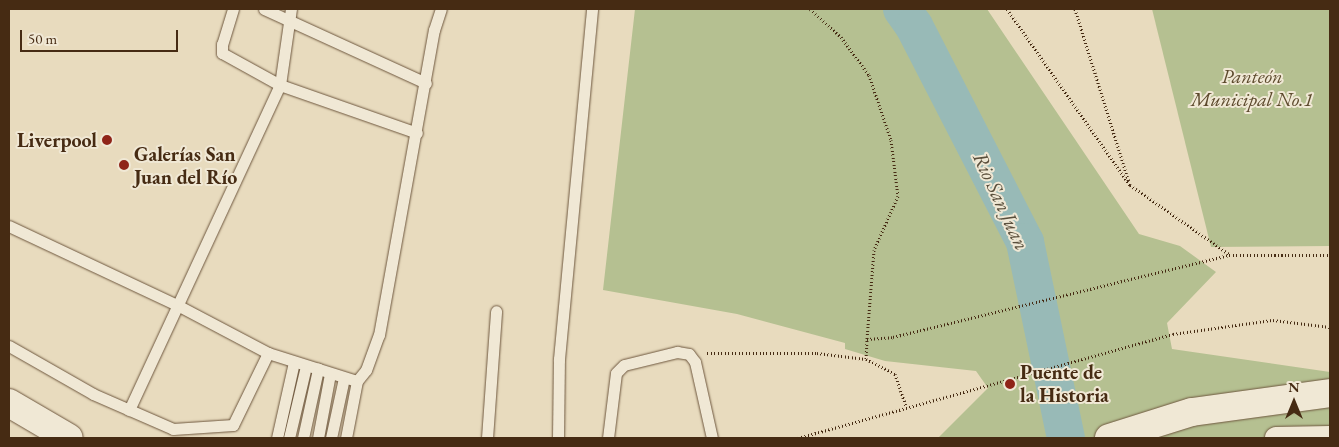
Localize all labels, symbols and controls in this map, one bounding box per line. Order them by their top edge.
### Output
scale bar [22,20,180,52]
text: 50 m [28,29,57,48]
park label: Panteón Municipal No.1 [1191,64,1313,111]
place label: Liverpool [17,128,97,152]
marker: Liverpool [101,134,113,146]
place label: Galerías San Juan del Río [134,142,237,189]
water label: Rio San Juan [967,148,1035,254]
marker: Galerías San Juan del Río [118,159,130,171]
place label: Puente de la Historia [1020,360,1109,407]
north arrow [1269,377,1319,427]
marker: Puente de la Historia [1004,378,1016,390]
text: N [1288,378,1300,396]

